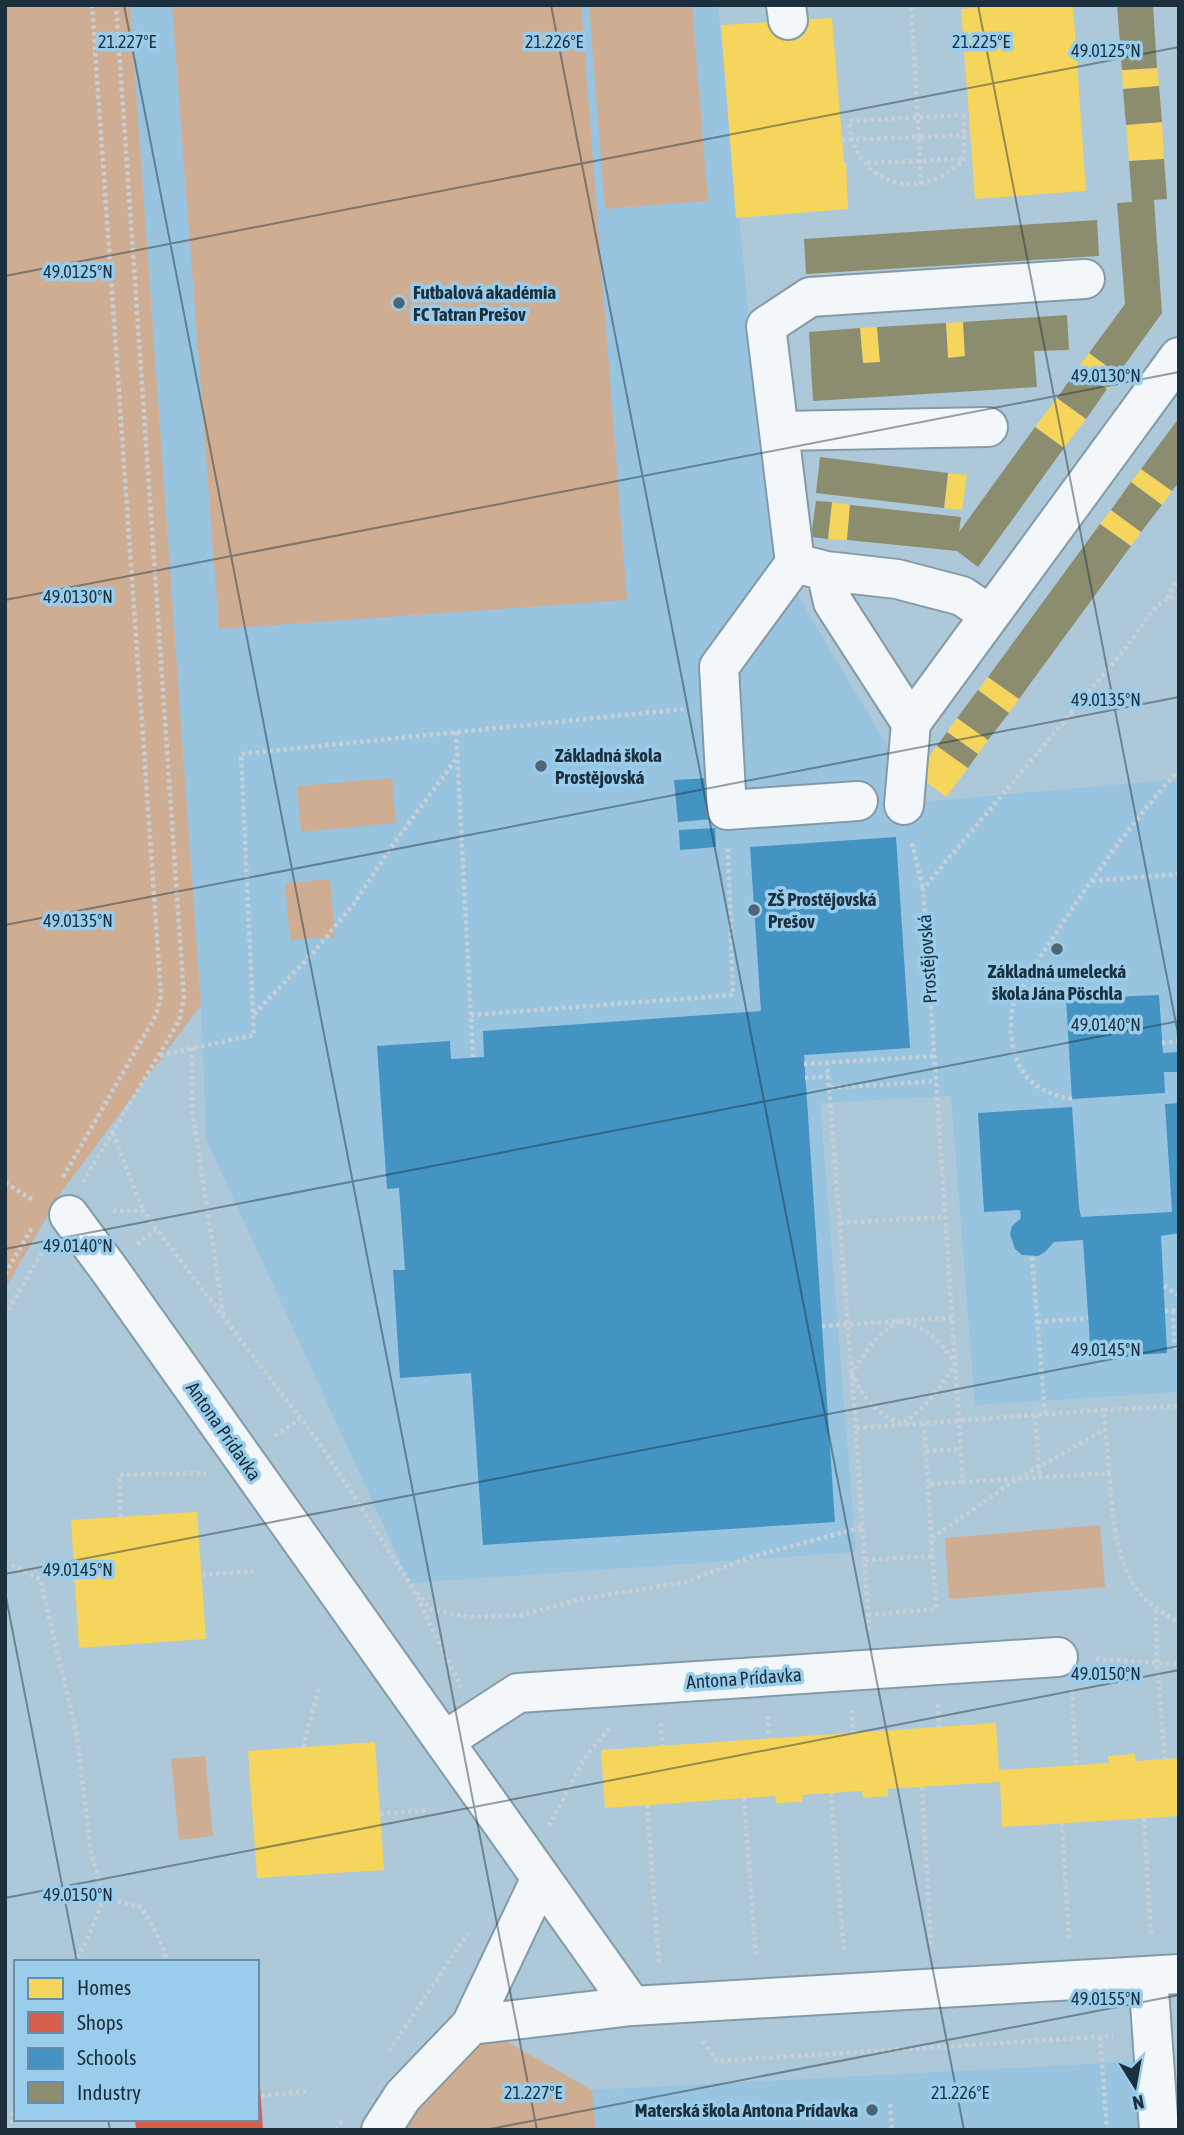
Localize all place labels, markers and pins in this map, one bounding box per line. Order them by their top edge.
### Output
place label: Futbalová akadémia FC Tatran Prešov [413,281,556,325]
marker: Futbalová akadémia FC Tatran Prešov [391,295,407,311]
place label: Základná škola Prostějovská [555,744,662,788]
marker: Základná škola Prostějovská [533,758,549,774]
place label: ZŠ Prostějovská Prešov [768,888,877,932]
marker: ZŠ Prostějovská Prešov [746,902,762,918]
marker: Základná umelecká škola Jána Pöschla [1049,941,1065,957]
place label: Základná umelecká škola Jána Pöschla [988,960,1126,1004]
place label: Materská škola Antona Prídavka [635,2099,858,2121]
marker: Materská škola Antona Prídavka [864,2102,880,2118]

